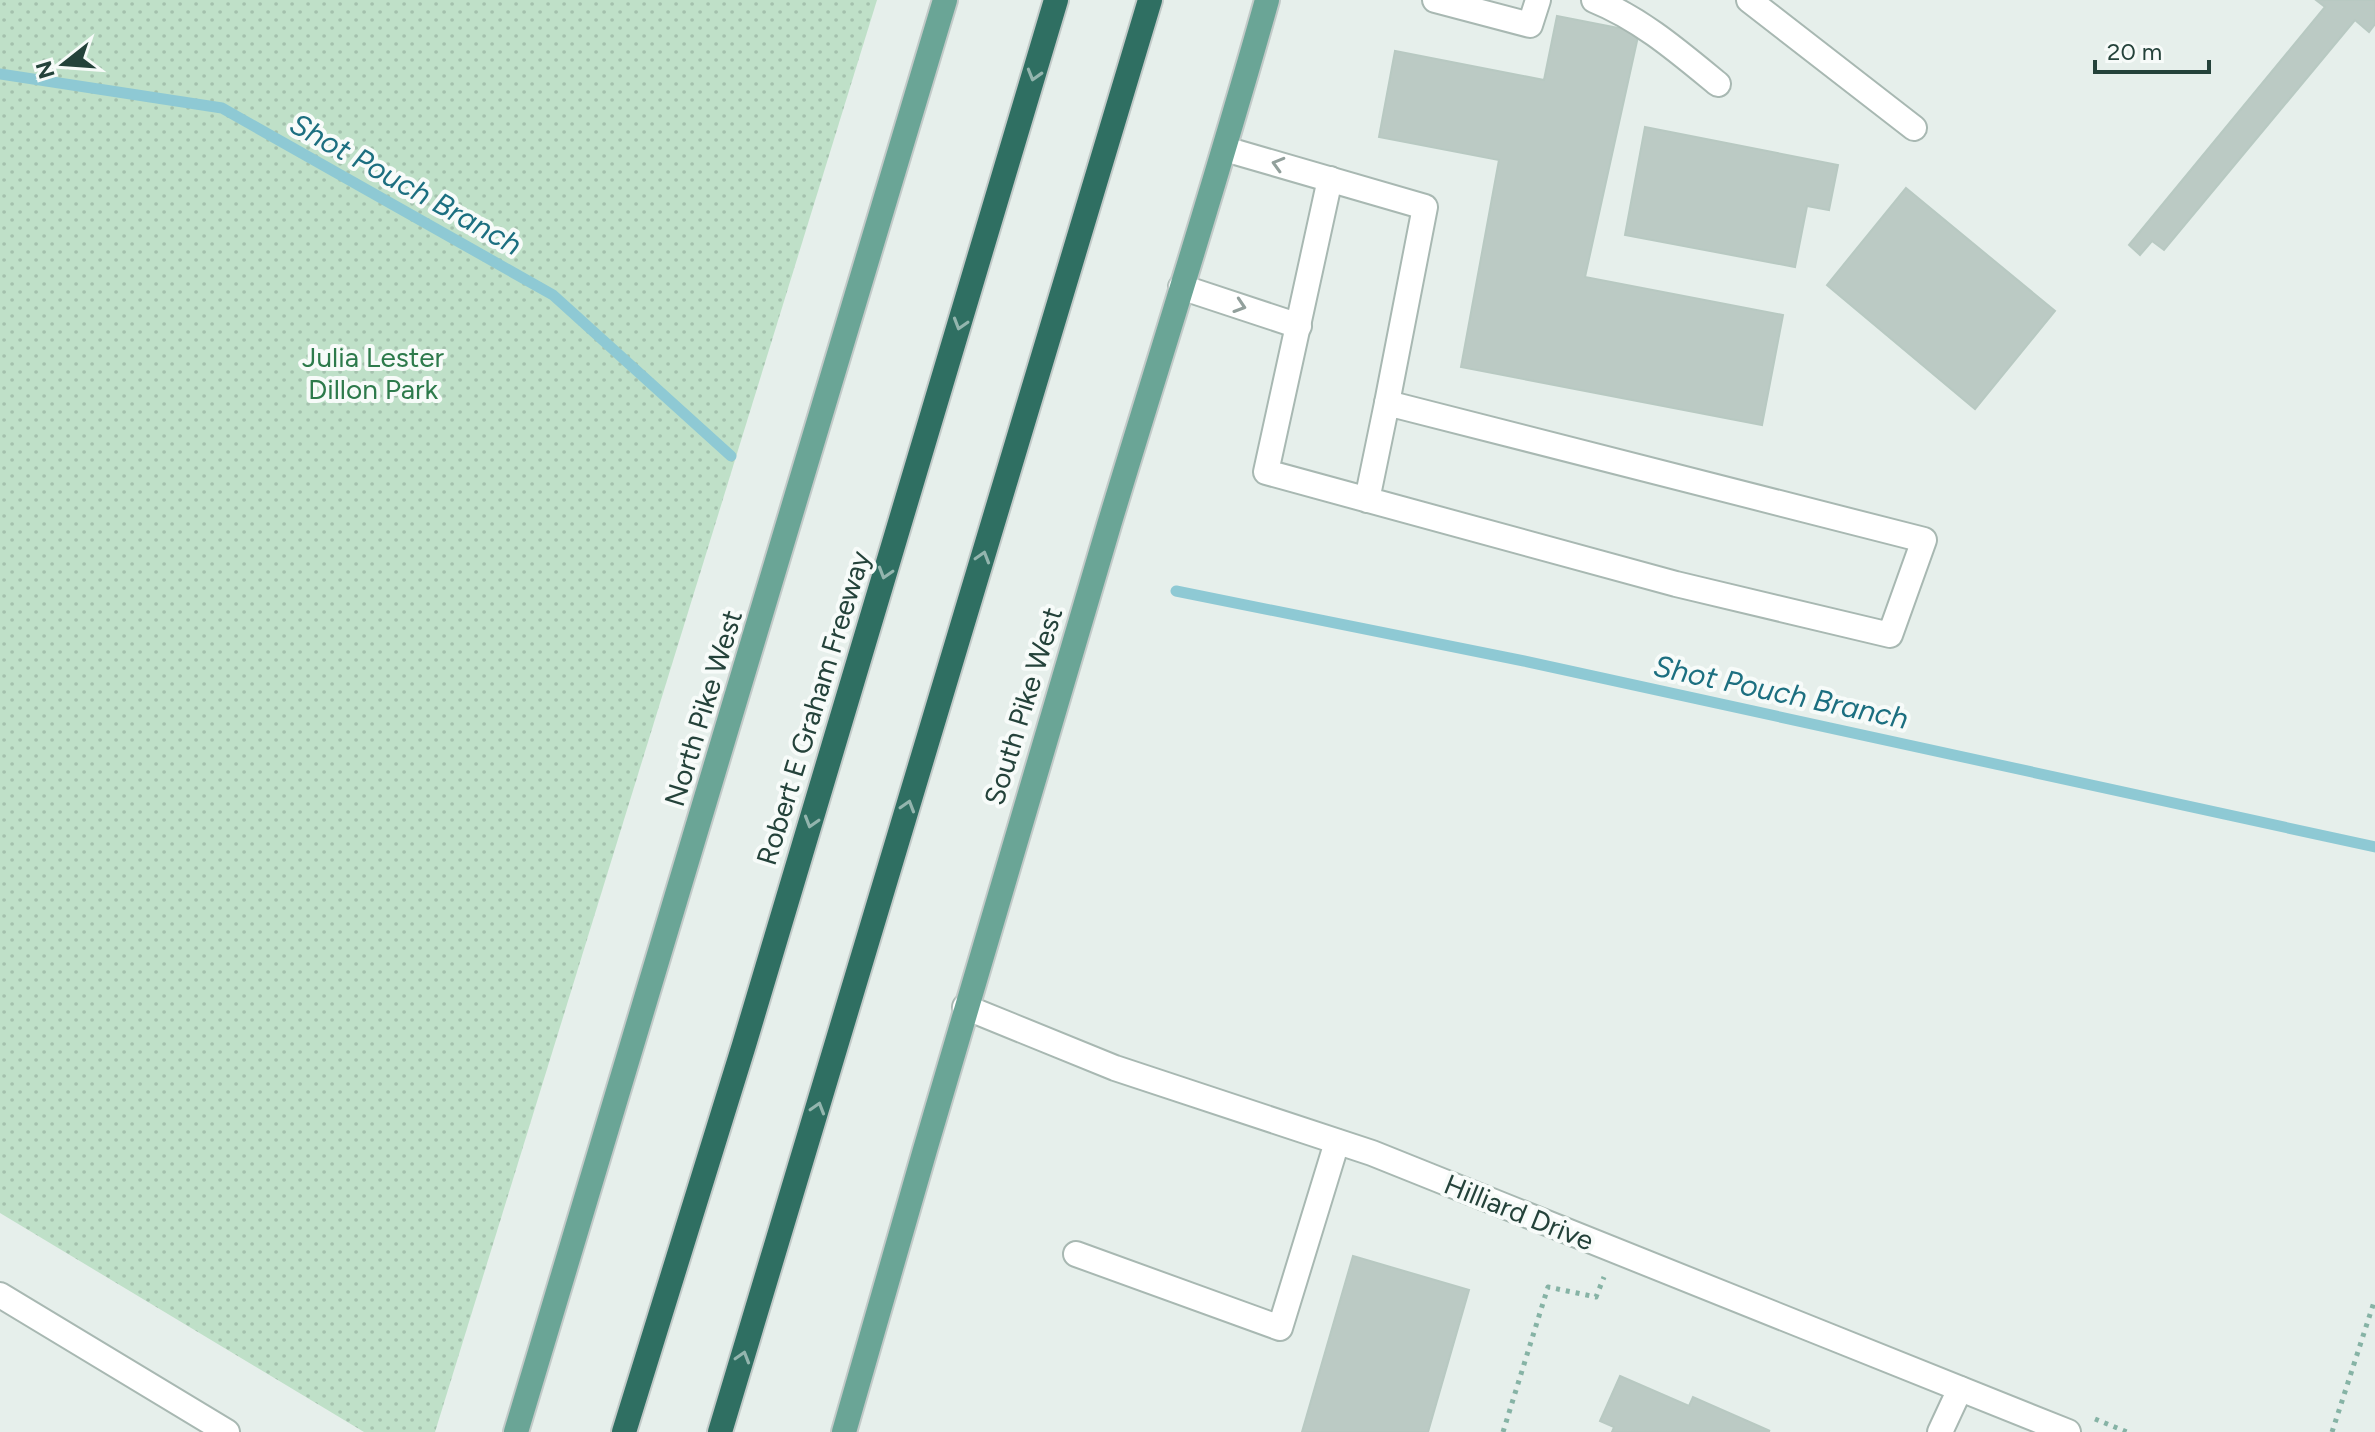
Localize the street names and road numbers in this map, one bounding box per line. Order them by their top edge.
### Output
street label: Robert E Graham Freeway [749,547,877,869]
street label: South Pike West [977,603,1069,809]
street label: North Pike West [657,606,749,810]
street label: Hilliard Drive [1439,1167,1599,1257]

